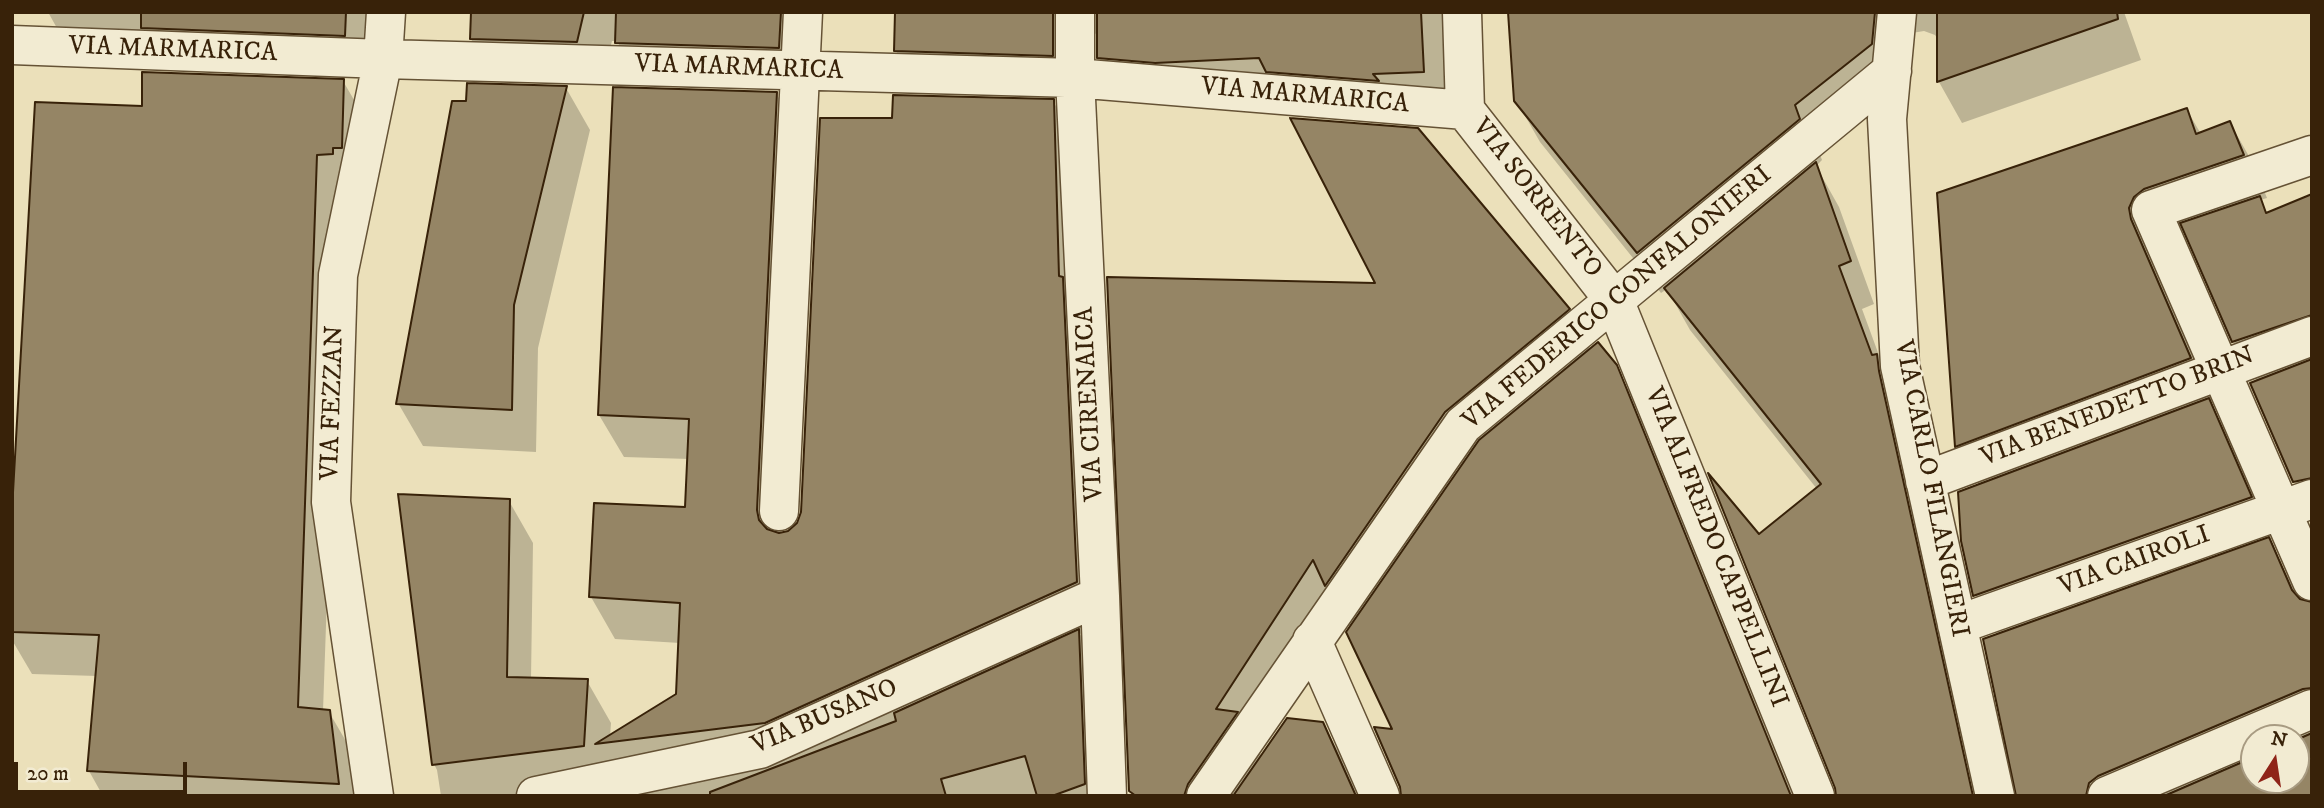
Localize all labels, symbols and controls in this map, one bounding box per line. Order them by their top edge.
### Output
street label: VIA MARMARICA [68,32,278,70]
street label: VIA MARMARICA [634,50,844,88]
street label: VIA MARMARICA [1200,72,1410,122]
street label: VIA SORRENTO [1464,113,1608,285]
street label: VIA FEDERICO CONFALONIERI [1457,160,1779,438]
street label: VIA CIRENAICA [1070,306,1112,502]
street label: VIA FEZZAN [316,325,352,481]
street label: VIA CARLO FILANGIERI [1886,338,1974,640]
street label: VIA BENEDETTO BRIN [1977,341,2259,475]
street label: VIA ALFREDO CAPPELLINI [1636,383,1794,713]
street label: VIA CAIROLI [2055,520,2215,604]
street label: VIA BUSANO [747,673,903,763]
north arrow [2240,724,2310,794]
text: N [2269,727,2289,753]
scale bar [18,748,191,792]
text: 20 m [27,761,69,787]

